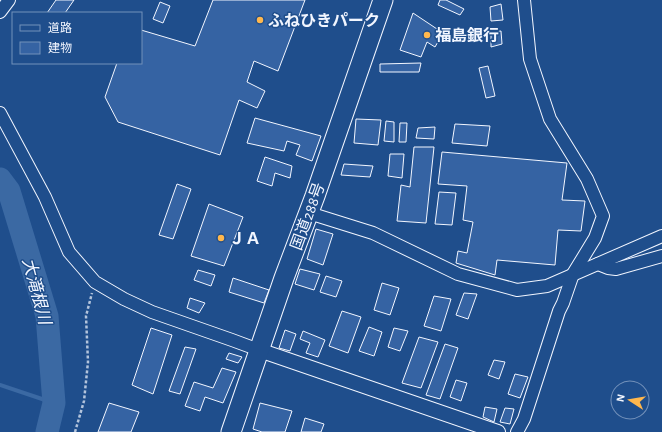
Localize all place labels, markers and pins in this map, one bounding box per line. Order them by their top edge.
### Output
place label: ふねひきパーク [268,12,380,29]
marker: ふねひきパーク [255,15,265,25]
place label: 福島銀行 [435,27,499,44]
marker: 福島銀行 [422,30,432,40]
place label: ＪＡ [229,231,261,247]
marker: ＪＡ [216,233,226,243]

